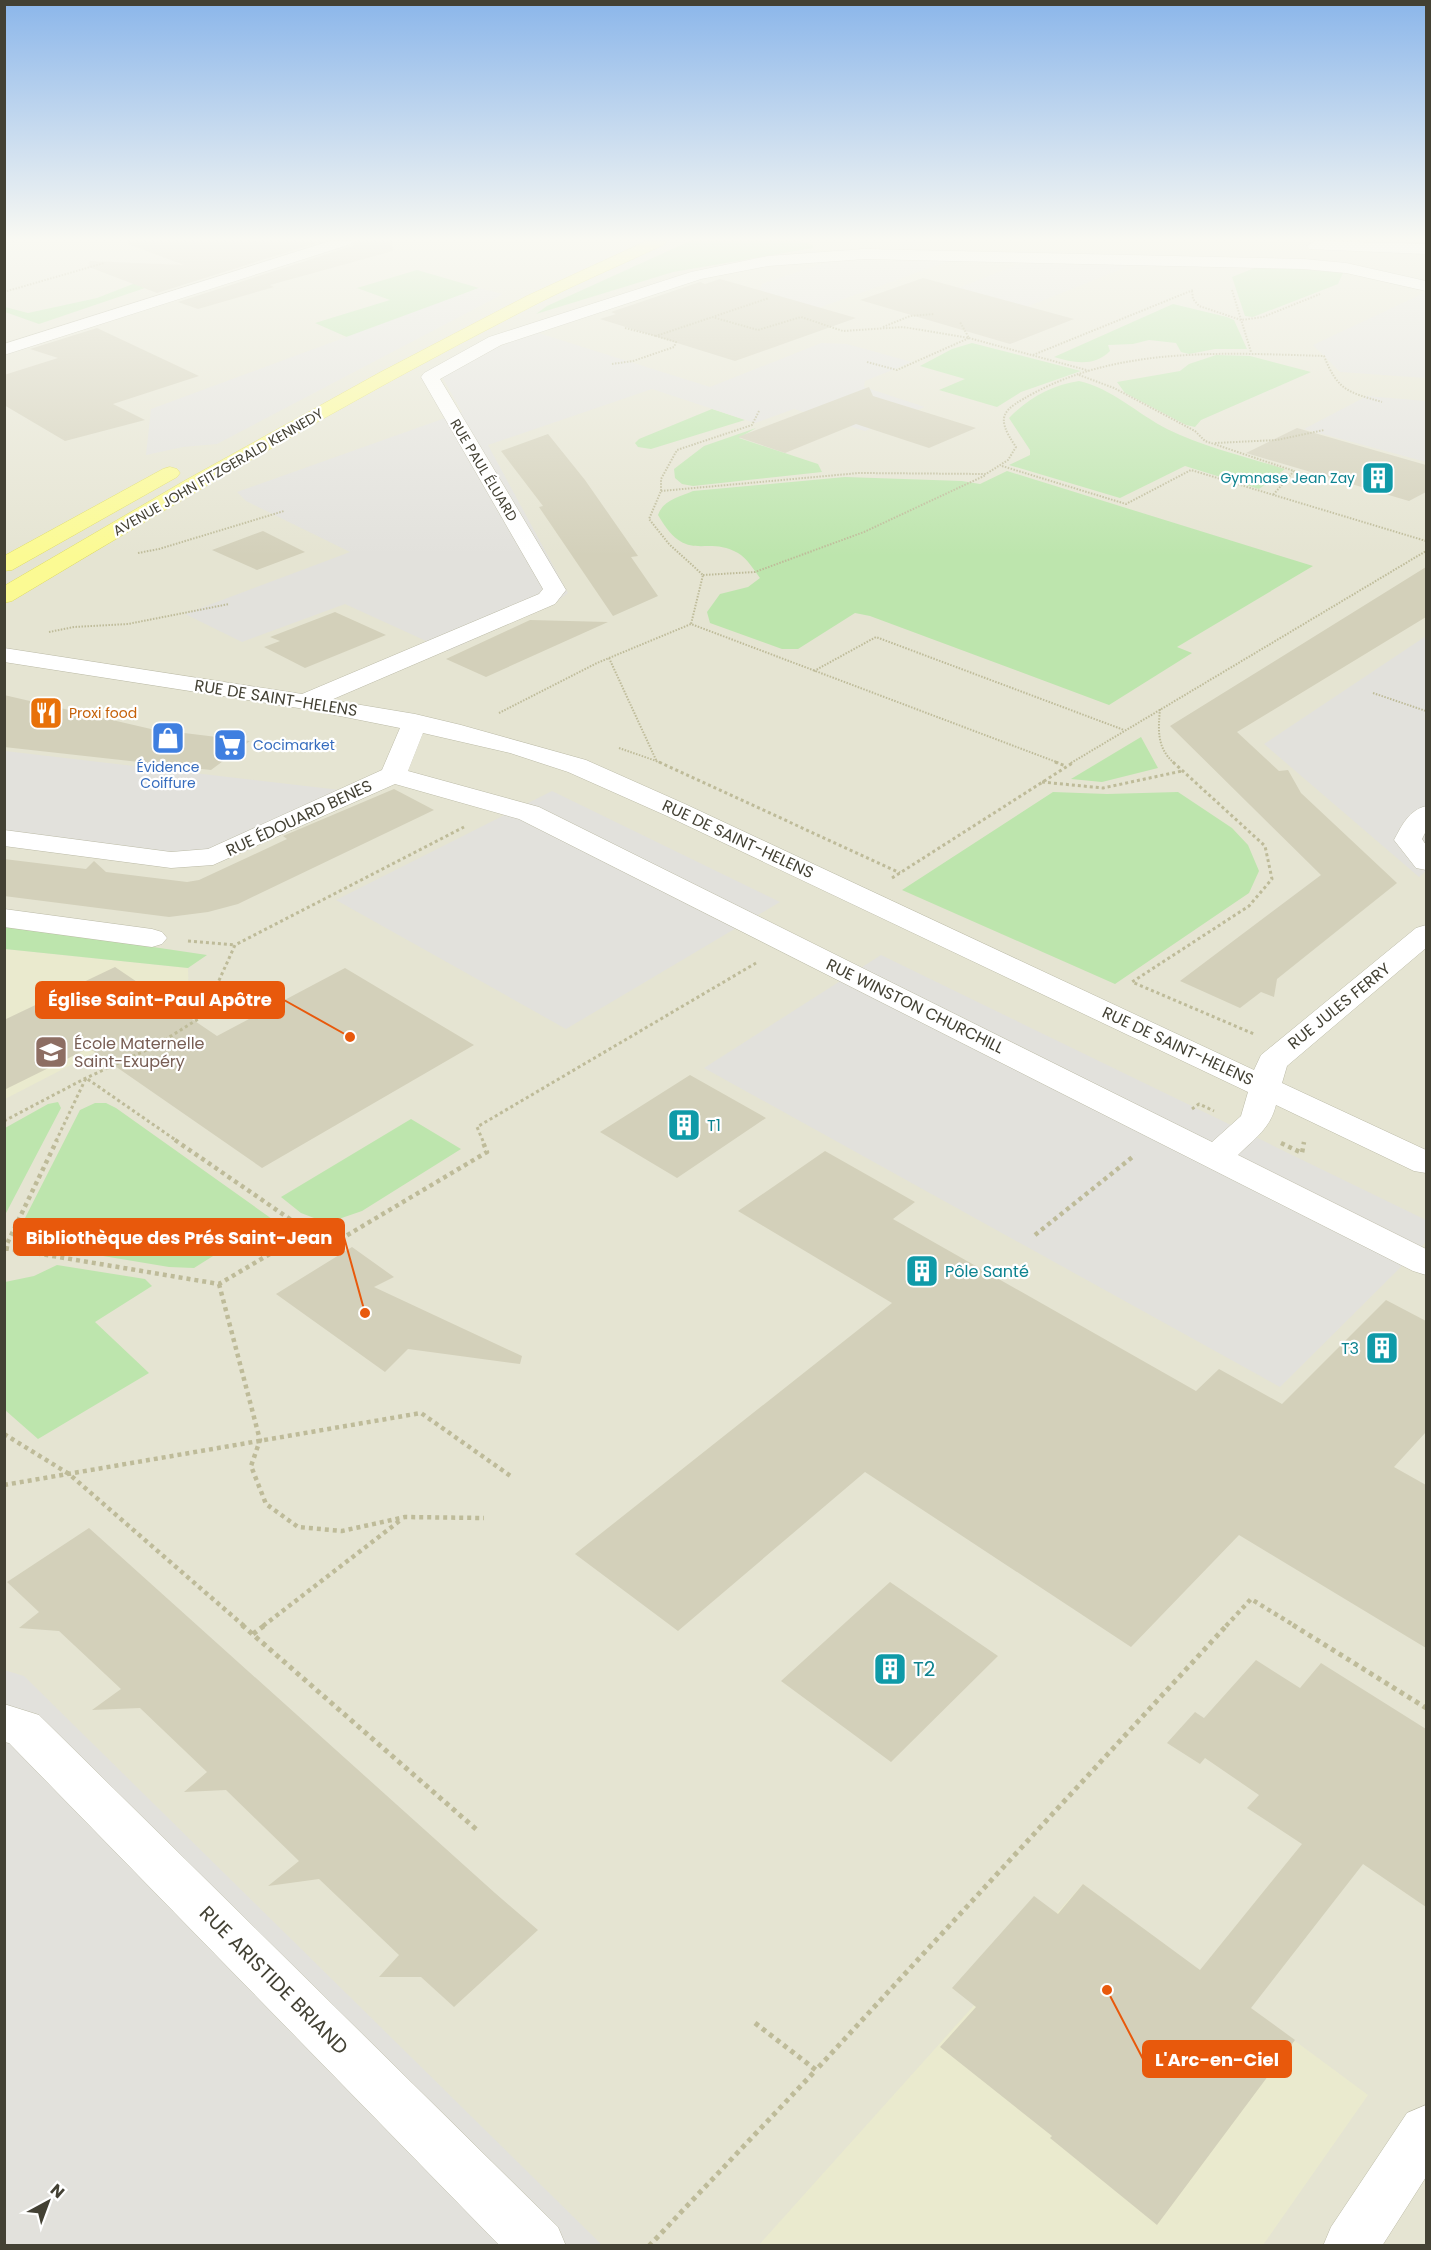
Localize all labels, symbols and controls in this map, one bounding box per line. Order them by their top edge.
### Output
street label: AVENUE JOHN FITZGERALD KENNEDY [109,403,327,541]
street label: RUE PAUL ÉLUARD [446,415,523,525]
building icon: Gymnase Jean Zay [1360,460,1396,496]
place label: Gymnase Jean Zay [1220,468,1355,488]
street label: RUE DE SAINT-HELENS [193,674,359,722]
restaurant icon: Proxi food [28,695,64,731]
place label: Proxi food [69,703,137,723]
shop icon: Évidence Coiffure [150,720,186,756]
supermarket icon: Cocimarket [212,727,248,763]
place label: Cocimarket [253,735,335,755]
place label: Évidence Coiffure [137,757,200,793]
street label: RUE ÉDOUARD BENES [222,774,376,862]
street label: RUE DE SAINT-HELENS [659,794,817,884]
street label: RUE WINSTON CHURCHILL [822,953,1008,1059]
street label: RUE JULES FERRY [1283,957,1396,1055]
callout: Église Saint-Paul Apôtre [36,982,284,1018]
text: Église Saint-Paul Apôtre [48,987,272,1012]
street label: RUE DE SAINT-HELENS [1099,1001,1257,1091]
place label: École Maternelle Saint-Exupéry [74,1032,205,1073]
school or university icon: École Maternelle Saint-Exupéry [33,1034,69,1070]
building icon: T1 [666,1107,702,1143]
place label: T1 [707,1114,721,1137]
callout: Bibliothèque des Prés Saint-Jean [14,1219,344,1255]
text: Bibliothèque des Prés Saint-Jean [26,1225,332,1250]
building icon: Pôle Santé [904,1253,940,1289]
place label: Pôle Santé [945,1260,1029,1283]
building icon: T3 [1364,1330,1400,1366]
place label: T3 [1341,1337,1359,1360]
building icon: T2 [872,1651,908,1687]
place label: T2 [913,1655,935,1683]
street label: RUE ARISTIDE BRIAND [193,1899,355,2061]
callout: L'Arc-en-Ciel [1143,2041,1291,2077]
text: L'Arc-en-Ciel [1155,2047,1279,2072]
north arrow [18,2172,78,2232]
text: N [45,2178,70,2204]

